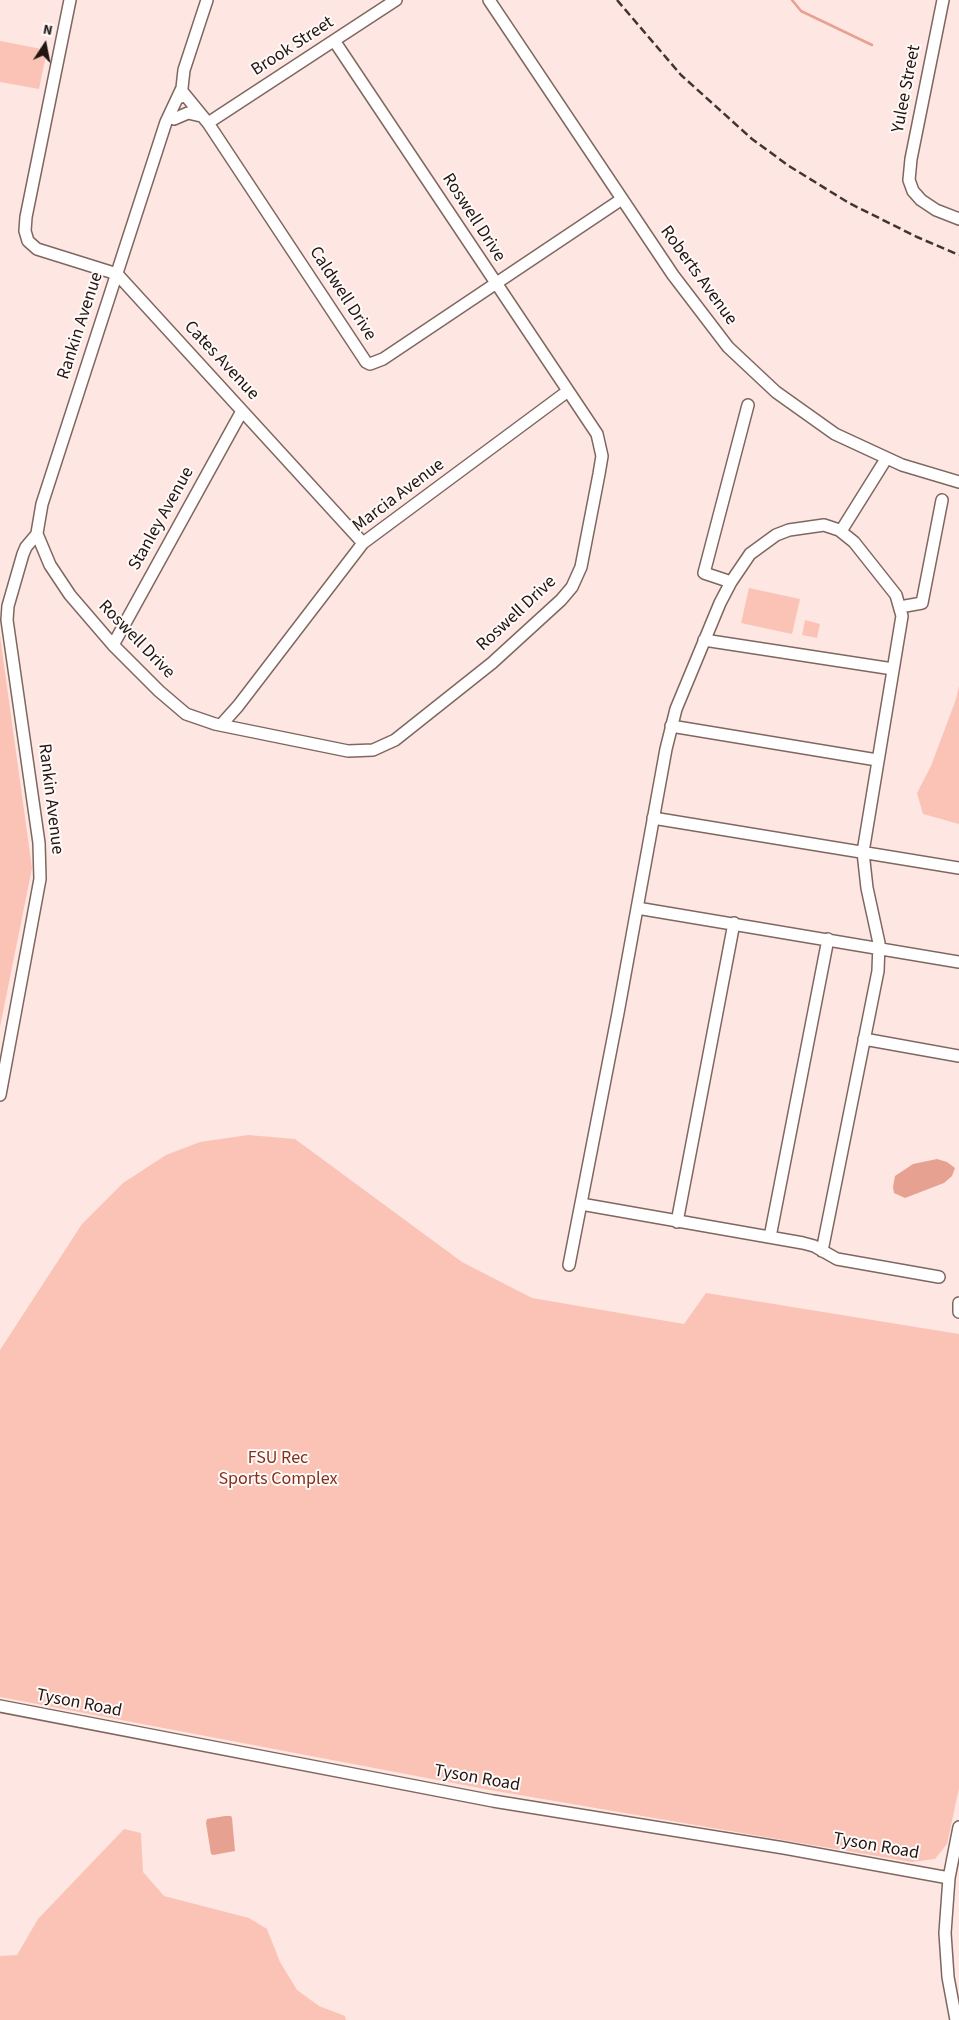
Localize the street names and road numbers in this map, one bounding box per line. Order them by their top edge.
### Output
street label: Brook Street [248,12,338,82]
street label: Yulee Street [888,43,926,135]
street label: Roswell Drive [436,170,510,266]
street label: Roberts Avenue [655,222,741,330]
street label: Caldwell Drive [304,243,380,345]
street label: Rankin Avenue [54,270,108,382]
street label: Cates Avenue [179,317,263,405]
street label: Marcia Avenue [349,455,449,537]
street label: Stanley Avenue [125,464,199,574]
street label: Roswell Drive [473,572,561,656]
street label: Roswell Drive [93,596,179,684]
street label: Rankin Avenue [32,742,68,856]
street label: Tyson Road [34,1685,124,1723]
street label: Tyson Road [432,1761,522,1797]
street label: Tyson Road [831,1829,921,1865]

